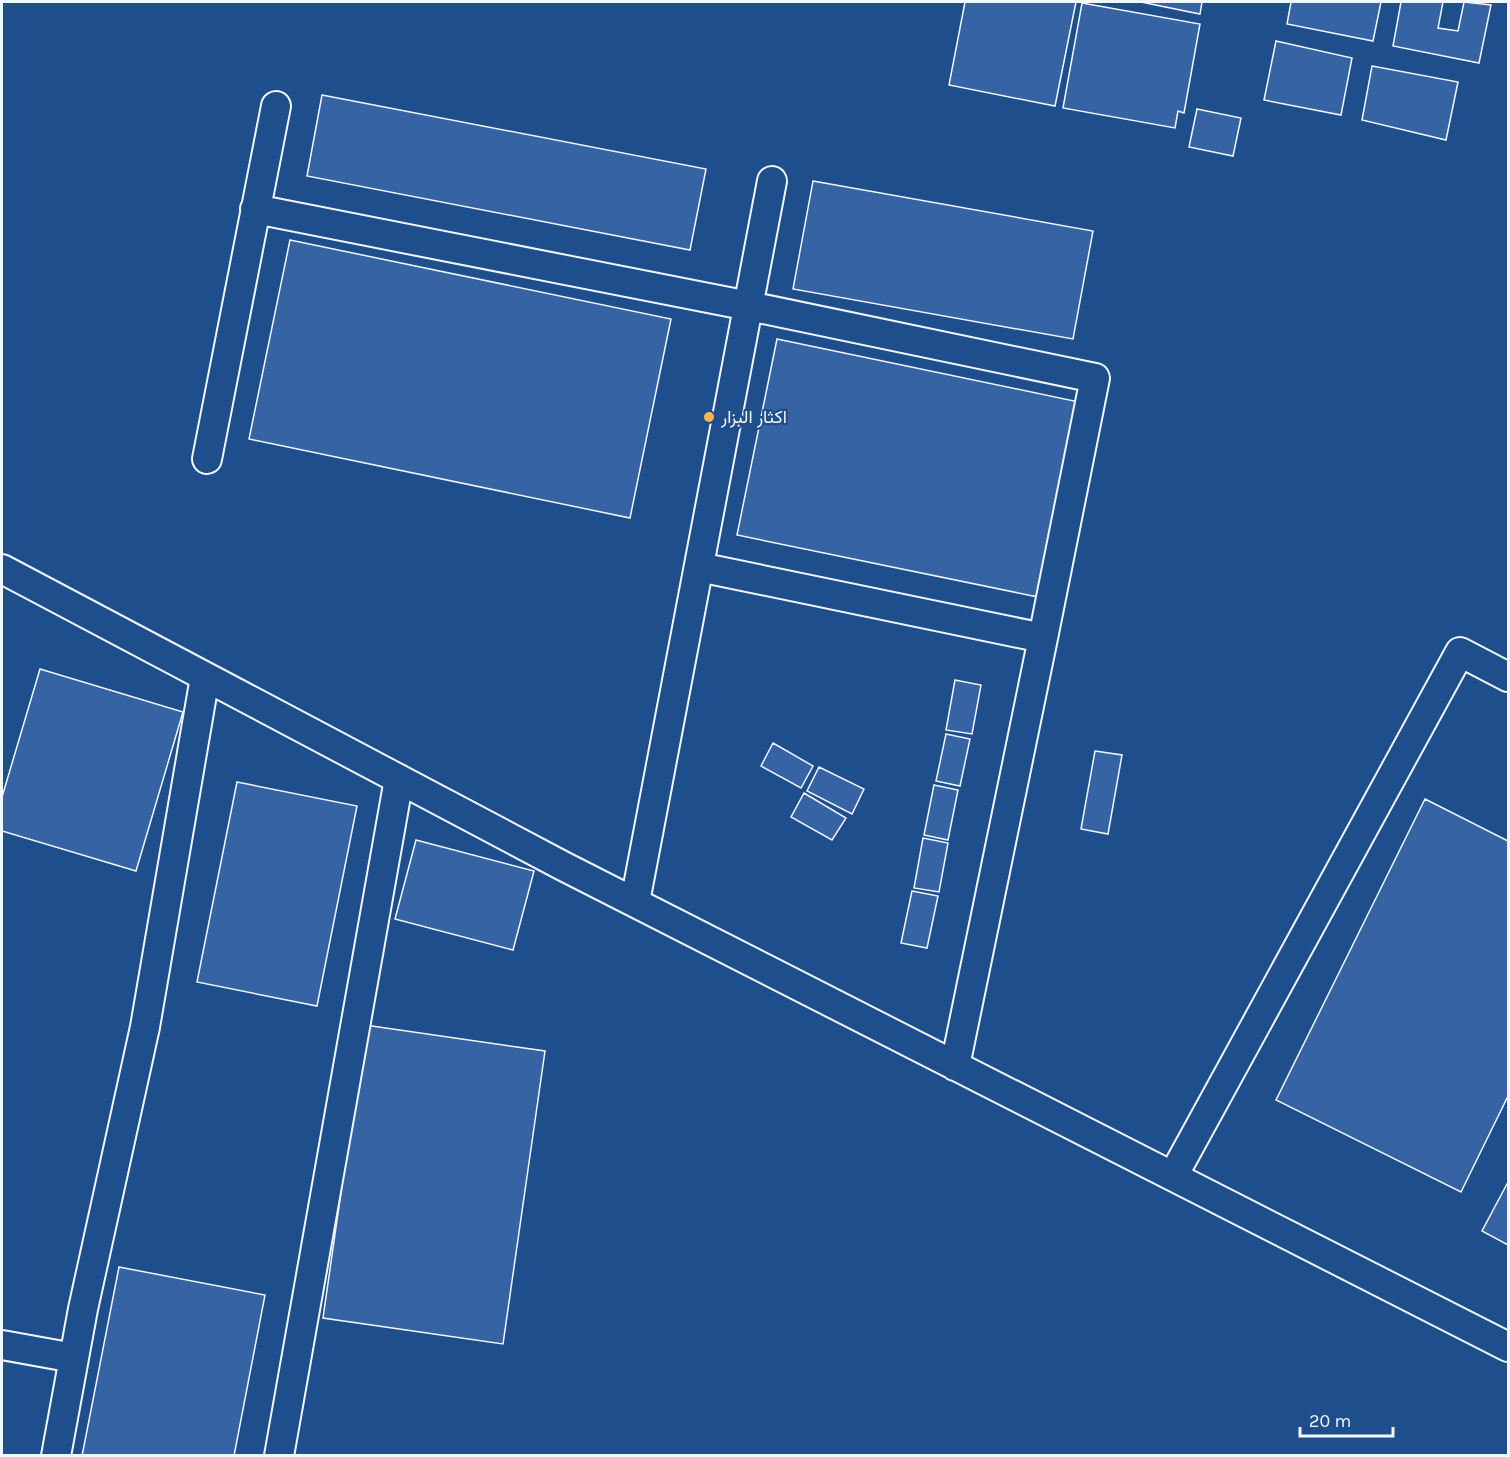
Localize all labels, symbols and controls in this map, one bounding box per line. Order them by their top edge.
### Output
place label: اكثار البزار [720,406,787,428]
marker: اكثار البزار [702,410,716,424]
scale bar [1300,1400,1393,1438]
text: 20 m [1309,1410,1351,1432]

